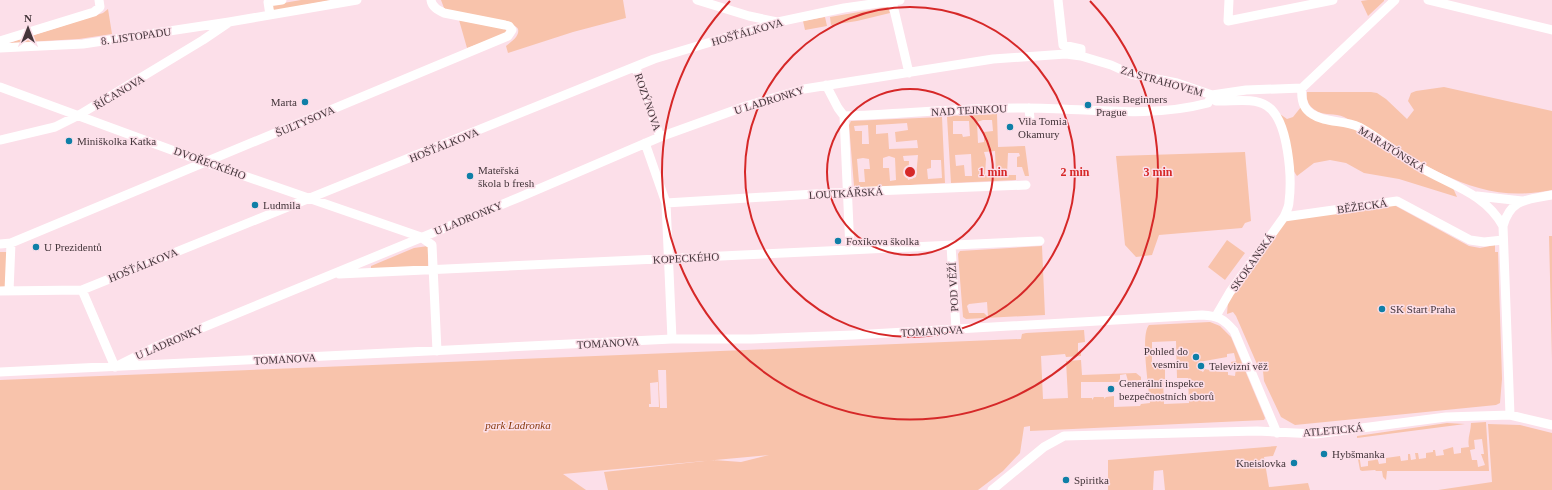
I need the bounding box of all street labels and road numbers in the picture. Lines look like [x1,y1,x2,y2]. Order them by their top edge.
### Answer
street label: HOŠŤÁLKOVA [710,16,784,48]
street label: 8. LISTOPADU [100,25,172,47]
street label: ZA STRAHOVEM [1119,63,1205,99]
street label: ŘÍČANOVA [92,72,146,112]
street label: ROZÝNOVA [633,72,664,133]
street label: U LADRONKY [733,84,805,116]
street label: NAD TEJNKOU [931,102,1007,118]
street label: ŠULTYSOVA [274,103,336,139]
street label: MARATÓNSKÁ [1356,124,1428,174]
street label: HOŠŤÁLKOVA [408,126,480,164]
street label: DVOŘECKÉHO [172,144,248,182]
street label: LOUTKÁŘSKÁ [808,185,884,201]
street label: BĚŽECKÁ [1336,197,1388,215]
street label: U LADRONKY [432,199,504,237]
street label: SKOKANSKÁ [1228,231,1276,293]
street label: HOŠŤÁLKOVA [107,246,179,284]
street label: KOPECKÉHO [652,250,720,266]
street label: POD VĚŽÍ [946,262,960,312]
street label: U LADRONKY [133,322,205,362]
street label: TOMANOVA [900,323,964,339]
street label: TOMANOVA [576,335,640,351]
street label: TOMANOVA [253,351,317,367]
street label: ATLETICKÁ [1302,421,1364,439]

